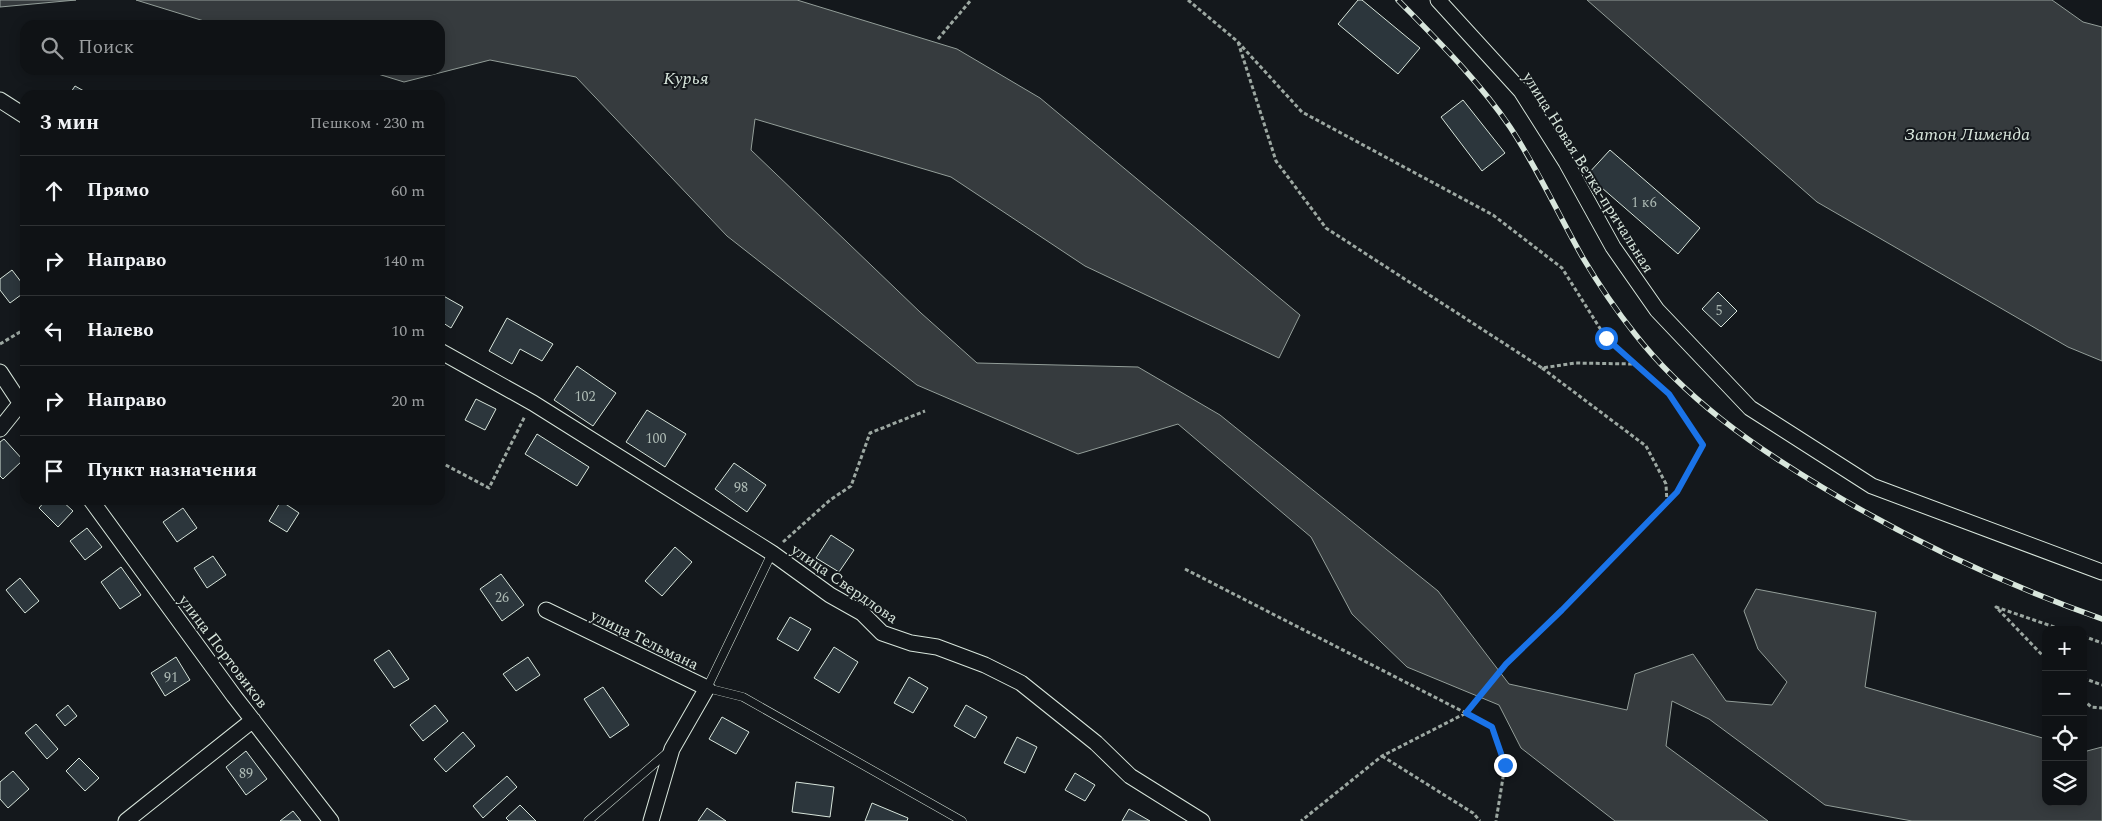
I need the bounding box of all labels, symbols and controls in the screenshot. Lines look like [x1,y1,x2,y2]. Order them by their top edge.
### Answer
search box [20,20,445,75]
text: Поиск [78,33,134,62]
icon: search [38,34,66,62]
water label: Курья [663,65,709,92]
street label: улица Новая Ветка-причальная [1516,66,1660,278]
text: 3 мин [40,107,99,139]
text: Пешком · 230 m [310,111,425,135]
water label: Затон Лименда [1904,121,2030,148]
text: Прямо [87,176,149,205]
icon: ahead [40,177,68,205]
text: 60 m [391,179,425,203]
house number: 1 к6 [1631,192,1657,213]
text: Направо [87,246,166,275]
icon: right [40,247,68,275]
text: 140 m [383,249,425,273]
house number: 5 [1716,300,1723,321]
text: Налево [87,316,154,345]
icon: left [40,317,68,345]
text: 10 m [391,319,425,343]
route start [1595,327,1618,350]
text: Направо [87,386,166,415]
house number: 102 [575,386,596,407]
icon: right [40,387,68,415]
text: 20 m [391,389,425,413]
house number: 100 [646,428,667,449]
text: Пункт назначения [87,456,257,485]
icon: arrive [40,457,68,485]
house number: 98 [734,477,748,498]
street label: улица Свердлова [785,537,903,630]
house number: 26 [495,587,509,608]
street label: улица Портовиков [172,589,274,713]
street label: улица Тельмана [586,603,703,677]
map controls [2042,626,2087,806]
button: + [2042,626,2087,671]
house number: 91 [164,667,178,688]
button: − [2042,671,2087,716]
button: locate [2042,716,2087,761]
route end [1494,754,1517,777]
button: layers [2042,761,2087,806]
house number: 89 [239,763,253,784]

